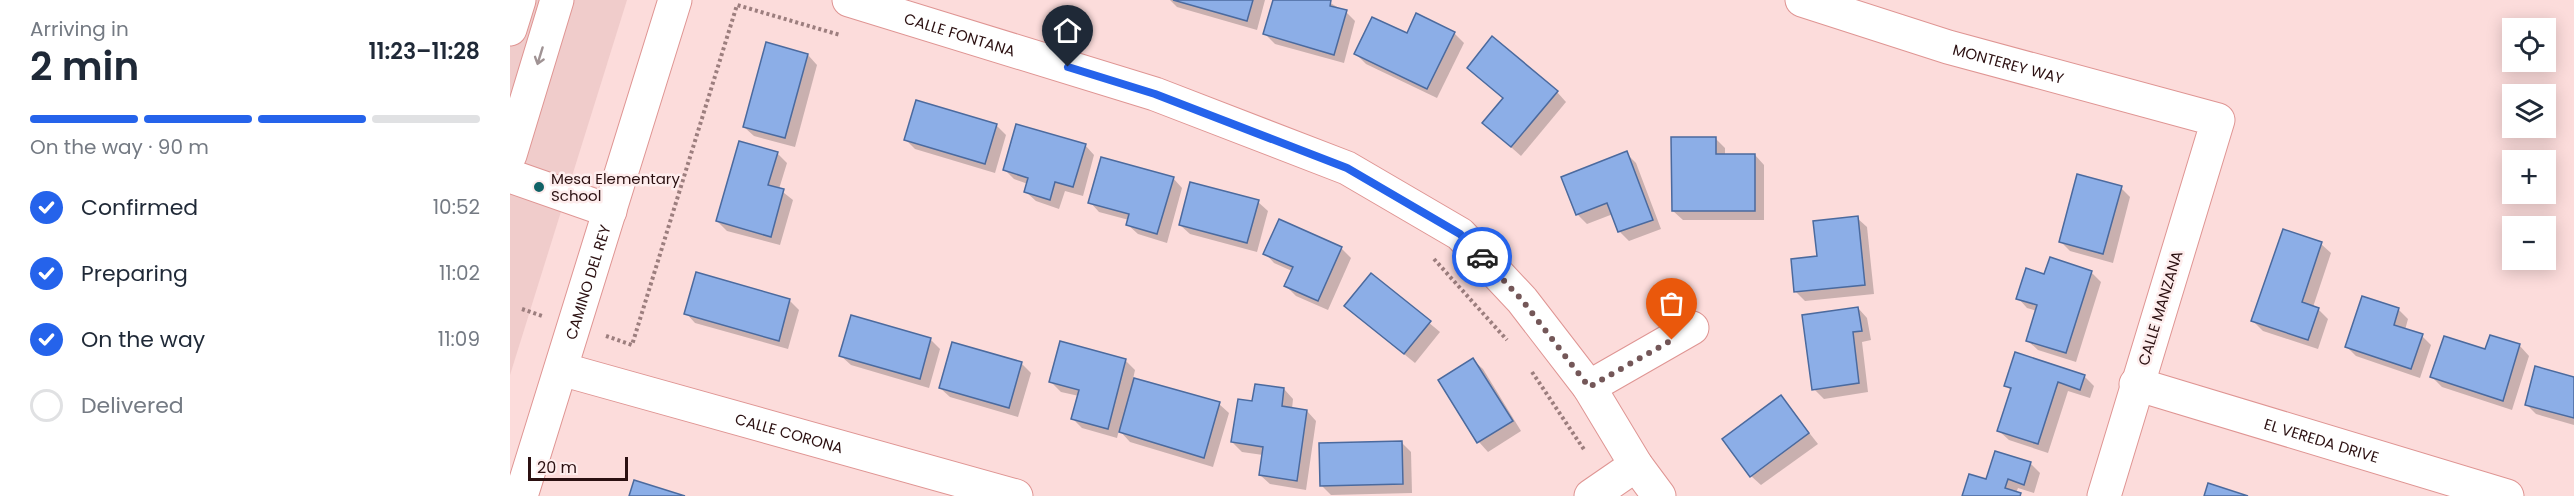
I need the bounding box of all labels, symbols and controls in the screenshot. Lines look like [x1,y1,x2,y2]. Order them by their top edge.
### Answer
pin [1042,5,1093,67]
street label: CALLE FONTANA [902,7,1018,61]
icon: home [1051,14,1084,47]
text: Arriving in [30,15,129,43]
map controls [2502,18,2556,270]
button: locate [2502,18,2556,72]
text: 11:23–11:28 [369,36,480,67]
street label: MONTEREY WAY [1951,38,2067,88]
text: 2 min [30,39,139,94]
one-way arrow [534,46,545,65]
button: layers [2502,84,2556,138]
text: On the way · 90 m [30,133,209,161]
button: + [2502,150,2556,204]
place label: Mesa Elementary School [551,168,680,206]
marker: Mesa Elementary School [532,180,546,194]
icon: check [30,191,63,224]
text: Confirmed [81,192,198,223]
text: 10:52 [433,193,480,221]
button: − [2502,216,2556,270]
street label: CAMINO DEL REY [560,222,615,342]
courier [1452,227,1512,287]
icon: car [1466,241,1499,274]
street label: CALLE MANZANA [2133,248,2187,368]
icon: check [30,257,63,290]
text: Preparing [81,258,188,289]
text: 11:02 [439,259,480,287]
pin [1646,278,1697,340]
icon: bag [1655,287,1688,320]
icon: check [30,323,63,356]
text: On the way [81,324,205,355]
text: 11:09 [438,325,480,353]
text: Delivered [81,390,184,421]
street label: CALLE CORONA [733,408,846,458]
street label: EL VEREDA DRIVE [2262,413,2382,467]
scale bar [528,454,628,482]
text: 20 m [537,456,577,479]

